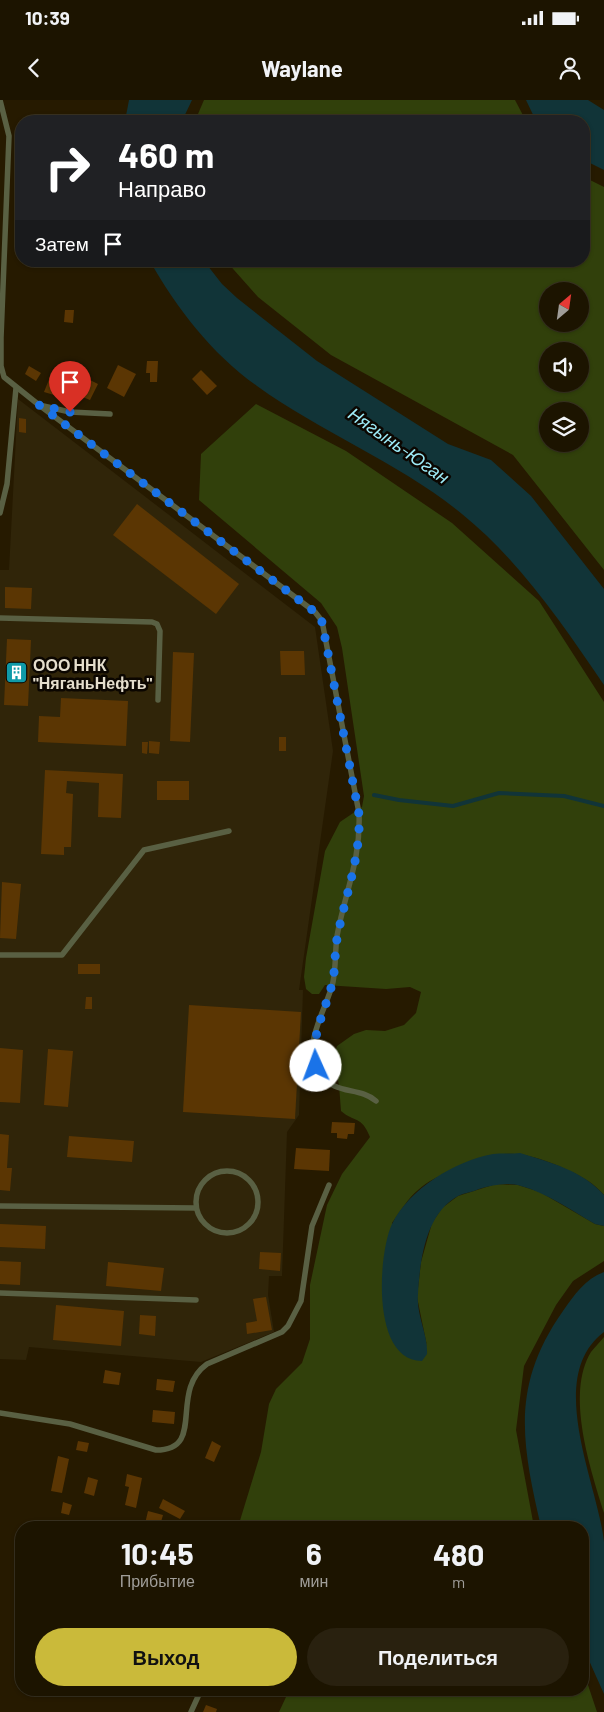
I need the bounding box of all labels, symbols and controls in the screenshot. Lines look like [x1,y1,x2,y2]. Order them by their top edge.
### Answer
text: 10:39 [25,6,70,29]
icon: back [20,54,48,82]
icon: person [556,54,584,82]
text: Waylane [261,55,343,81]
text: 460 m [118,133,214,175]
icon: right [35,135,100,200]
text: Направо [118,175,206,201]
icon: arrive [99,230,127,258]
text: Затем [35,232,89,255]
north arrow [539,282,589,332]
map controls [539,282,589,452]
button: sound [539,342,589,392]
pin [49,361,91,412]
icon: arrive [56,368,84,396]
water label: Нягынь-Юган [344,402,454,488]
button: layers [539,402,589,452]
place label: ООО ННК "НяганьНефть" [33,655,153,692]
building icon: ООО ННК "НяганьНефть" [5,661,29,685]
position arrow [289,1039,341,1091]
text: 10:45 [121,1535,194,1571]
text: 6 [306,1535,322,1571]
text: 480 [433,1536,484,1572]
text: Прибытие [120,1571,195,1590]
text: мин [299,1571,328,1590]
text: m [452,1572,465,1591]
button: Выход [35,1628,297,1686]
button: Поделиться [307,1628,569,1686]

